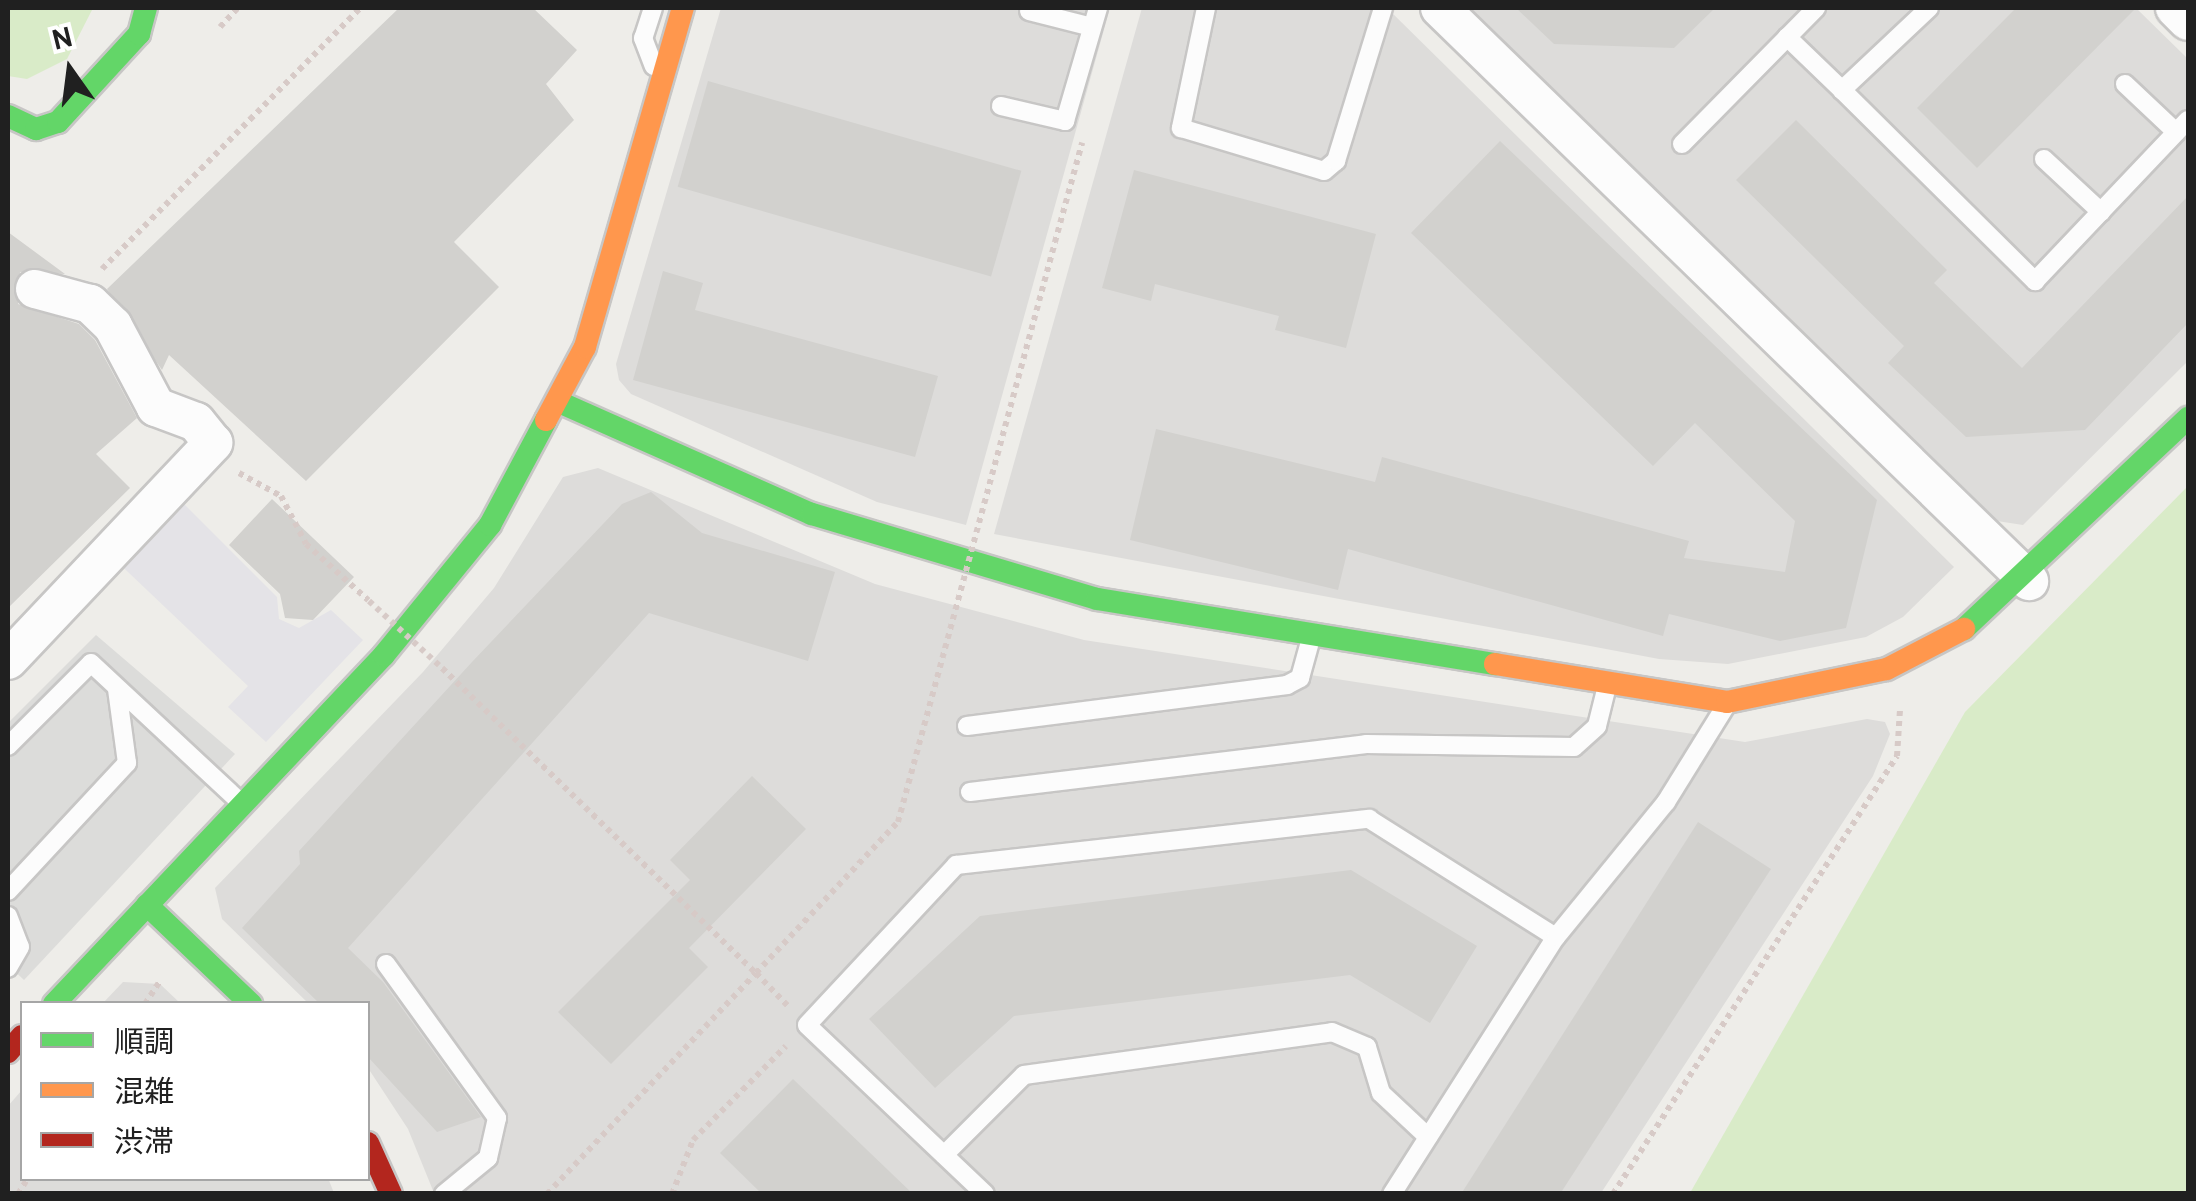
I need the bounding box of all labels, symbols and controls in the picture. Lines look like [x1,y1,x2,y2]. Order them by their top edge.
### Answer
north arrow [20,20,120,120]
text: N [49,21,77,61]
legend [20,1001,370,1181]
text: 順調 [114,1026,174,1063]
text: 混雑 [114,1076,174,1113]
text: 渋滞 [114,1126,174,1163]

